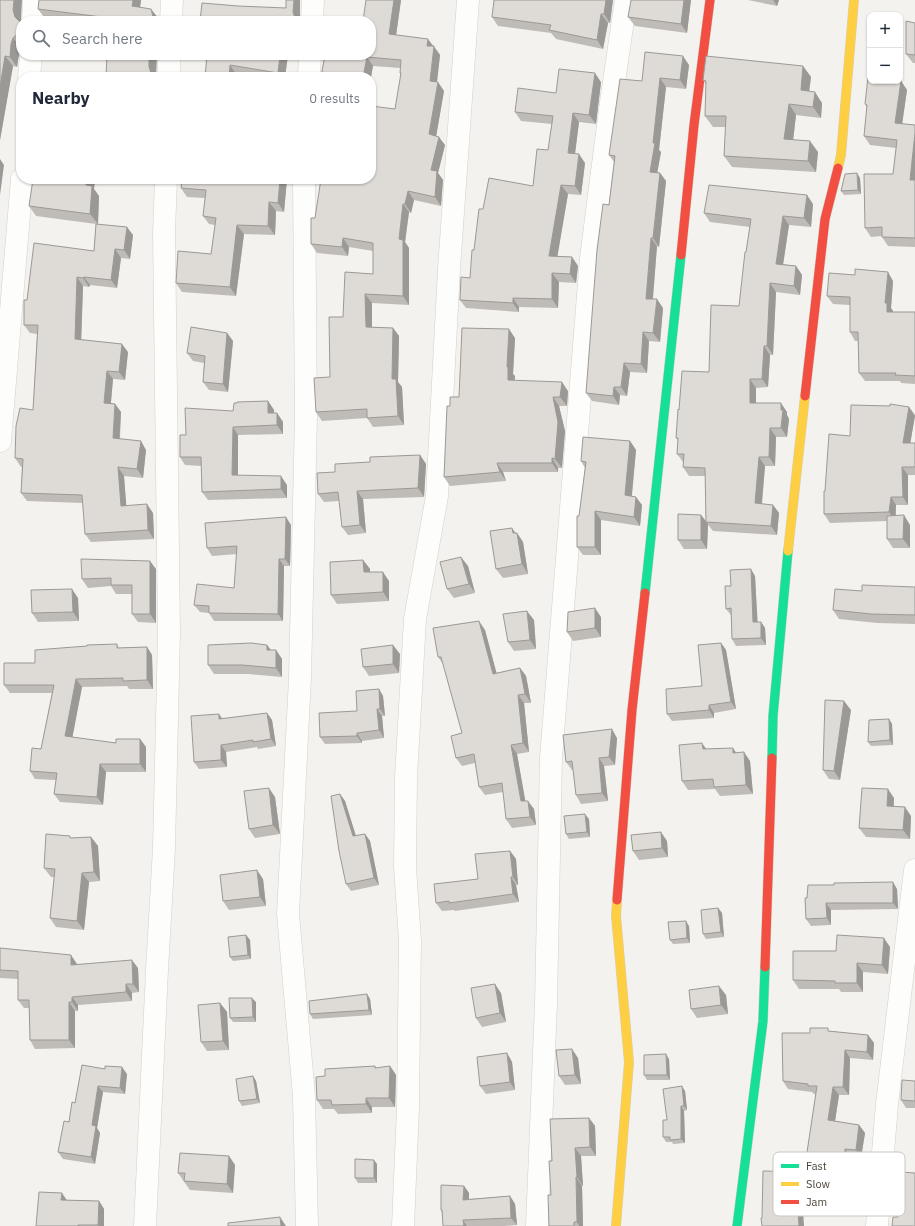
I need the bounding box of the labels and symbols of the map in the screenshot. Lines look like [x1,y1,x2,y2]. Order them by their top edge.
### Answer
legend [773,1152,905,1216]
text: Fast [806,1159,827,1173]
text: Slow [806,1177,830,1191]
text: Jam [806,1195,827,1209]

